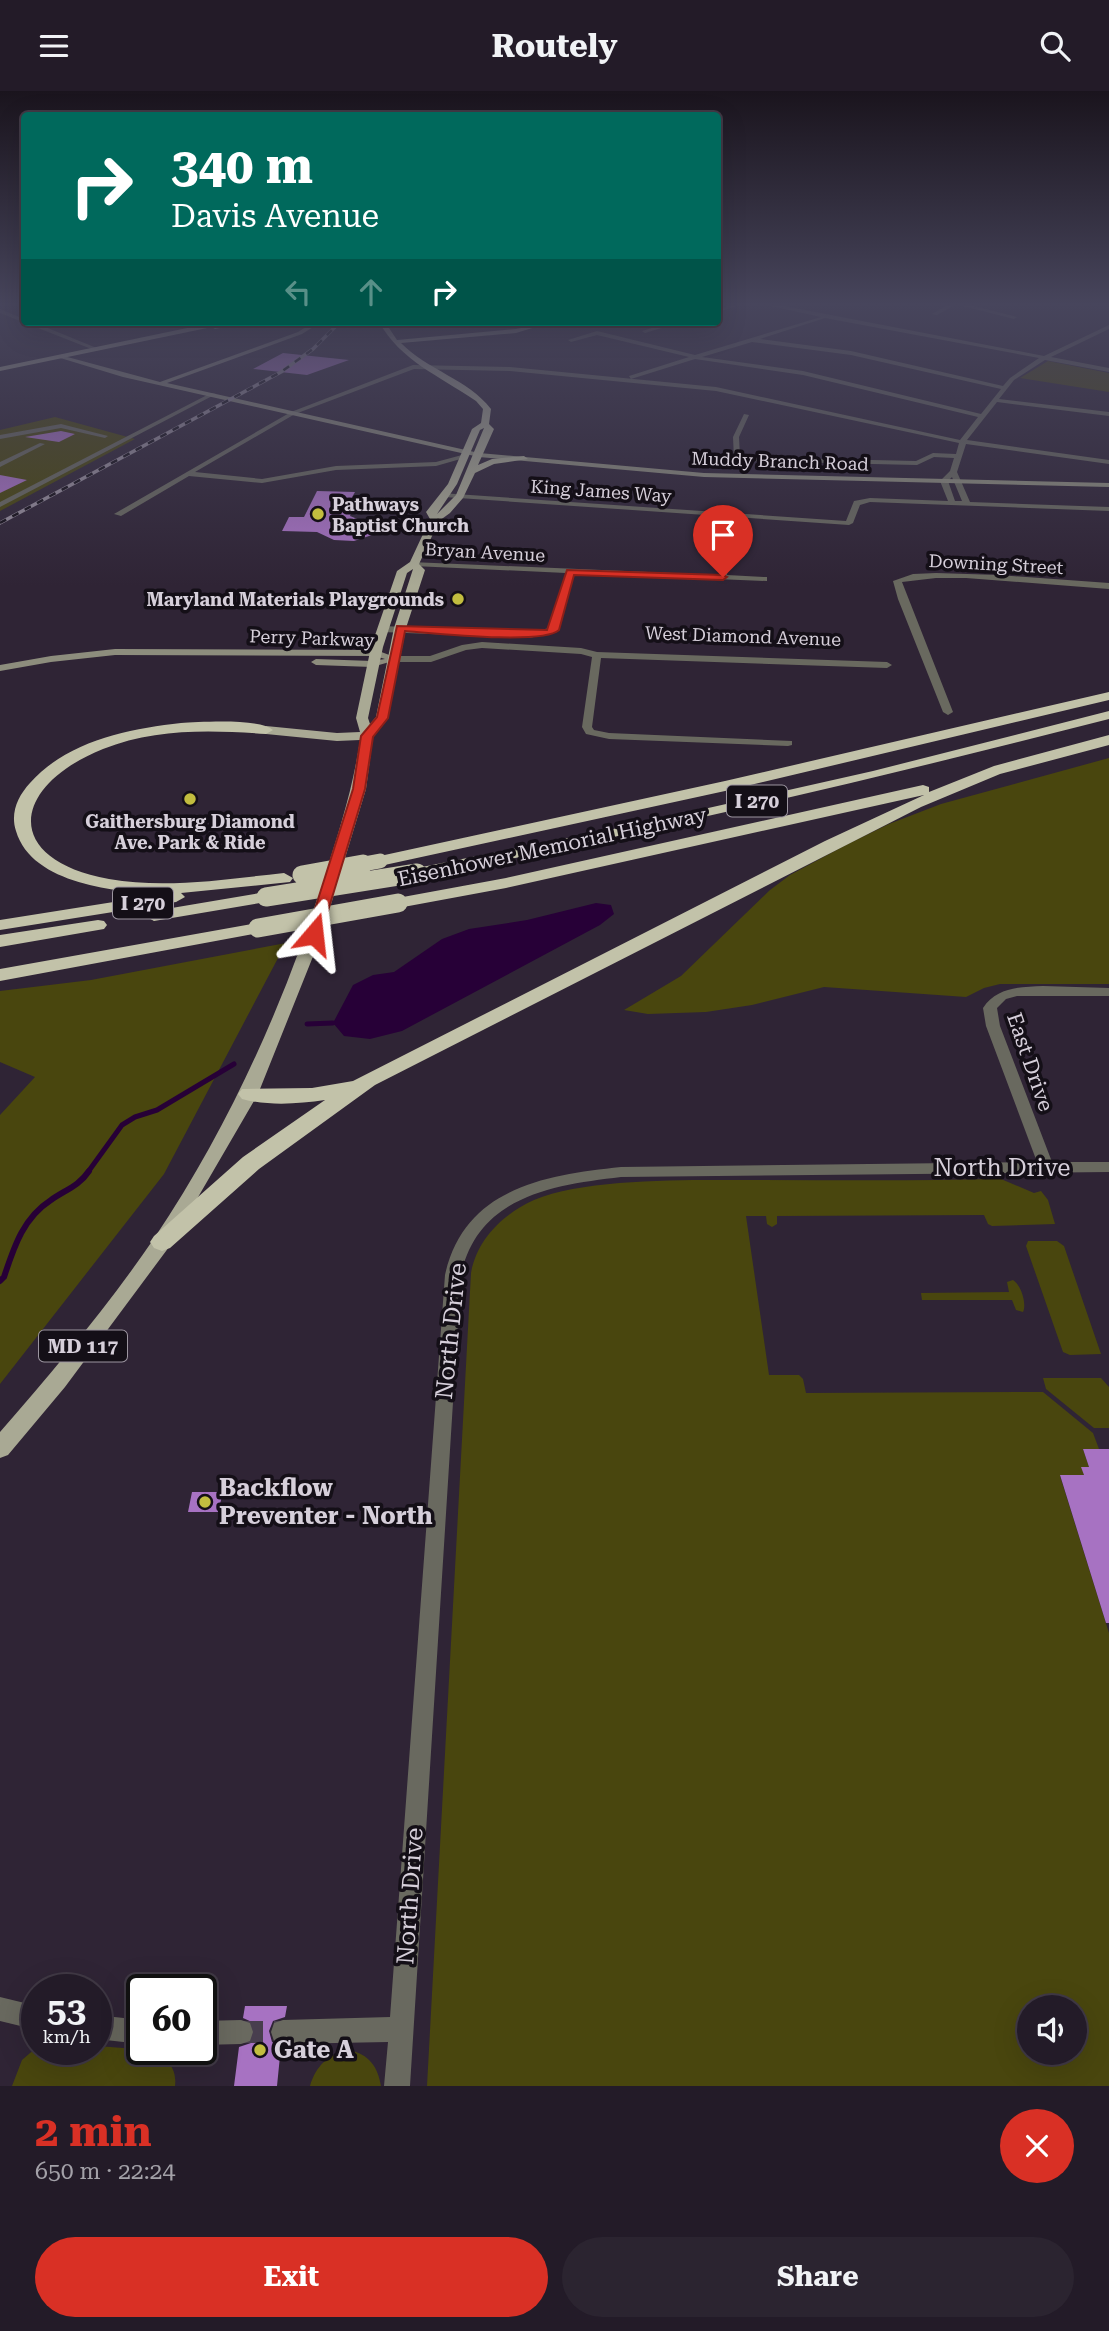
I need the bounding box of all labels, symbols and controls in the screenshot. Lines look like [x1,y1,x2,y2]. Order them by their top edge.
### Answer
icon: menu [35,27,73,65]
text: Routely [492,27,617,65]
icon: search [1036,27,1074,65]
text: 340 m [171,138,313,195]
icon: right [56,140,147,231]
text: Davis Avenue [171,197,379,235]
icon: left [279,273,317,311]
icon: ahead [352,273,390,311]
icon: right [425,273,463,311]
street label: Muddy Branch Road [691,447,870,475]
street label: King James Way [530,476,673,506]
place label: Pathways Baptist Church [332,494,469,536]
pin [693,505,753,577]
marker: Pathways Baptist Church [310,506,326,522]
icon: arrive [704,516,742,554]
street label: Bryan Avenue [424,538,546,566]
street label: Downing Street [928,550,1064,578]
place label: Maryland Materials Playgrounds [146,589,444,610]
marker: Maryland Materials Playgrounds [450,591,466,607]
street label: West Diamond Avenue [645,622,842,650]
street label: Perry Parkway [249,625,375,651]
road number: I 270 [727,785,787,817]
marker: Gaithersburg Diamond Ave. Park & Ride [182,791,198,807]
street label: Eisenhower Memorial Highway [395,802,709,891]
place label: Gaithersburg Diamond Ave. Park & Ride [85,811,295,853]
road number: I 270 [113,887,173,919]
position arrow [277,897,351,971]
street label: East Drive [1002,1009,1058,1115]
street label: North Drive [933,1154,1071,1182]
street label: North Drive [430,1261,472,1401]
road number: MD 117 [39,1331,127,1361]
place label: Backflow Preventer - North [219,1474,433,1530]
marker: Backflow Preventer - North [197,1494,213,1510]
street label: North Drive [391,1827,429,1965]
speed limit sign: 60 [126,1974,217,2065]
text: 53 [47,1990,86,2031]
map controls [1017,1995,1087,2065]
button: sound [1017,1995,1087,2065]
text: km/h [42,2026,91,2047]
place label: Gate A [274,2036,354,2064]
marker: Gate A [252,2042,268,2058]
text: 2 min [35,2107,152,2156]
button: close [1000,2109,1074,2183]
text: 650 m · 22:24 [35,2158,175,2185]
button: Exit [35,2237,548,2317]
button: Share [562,2237,1074,2317]

